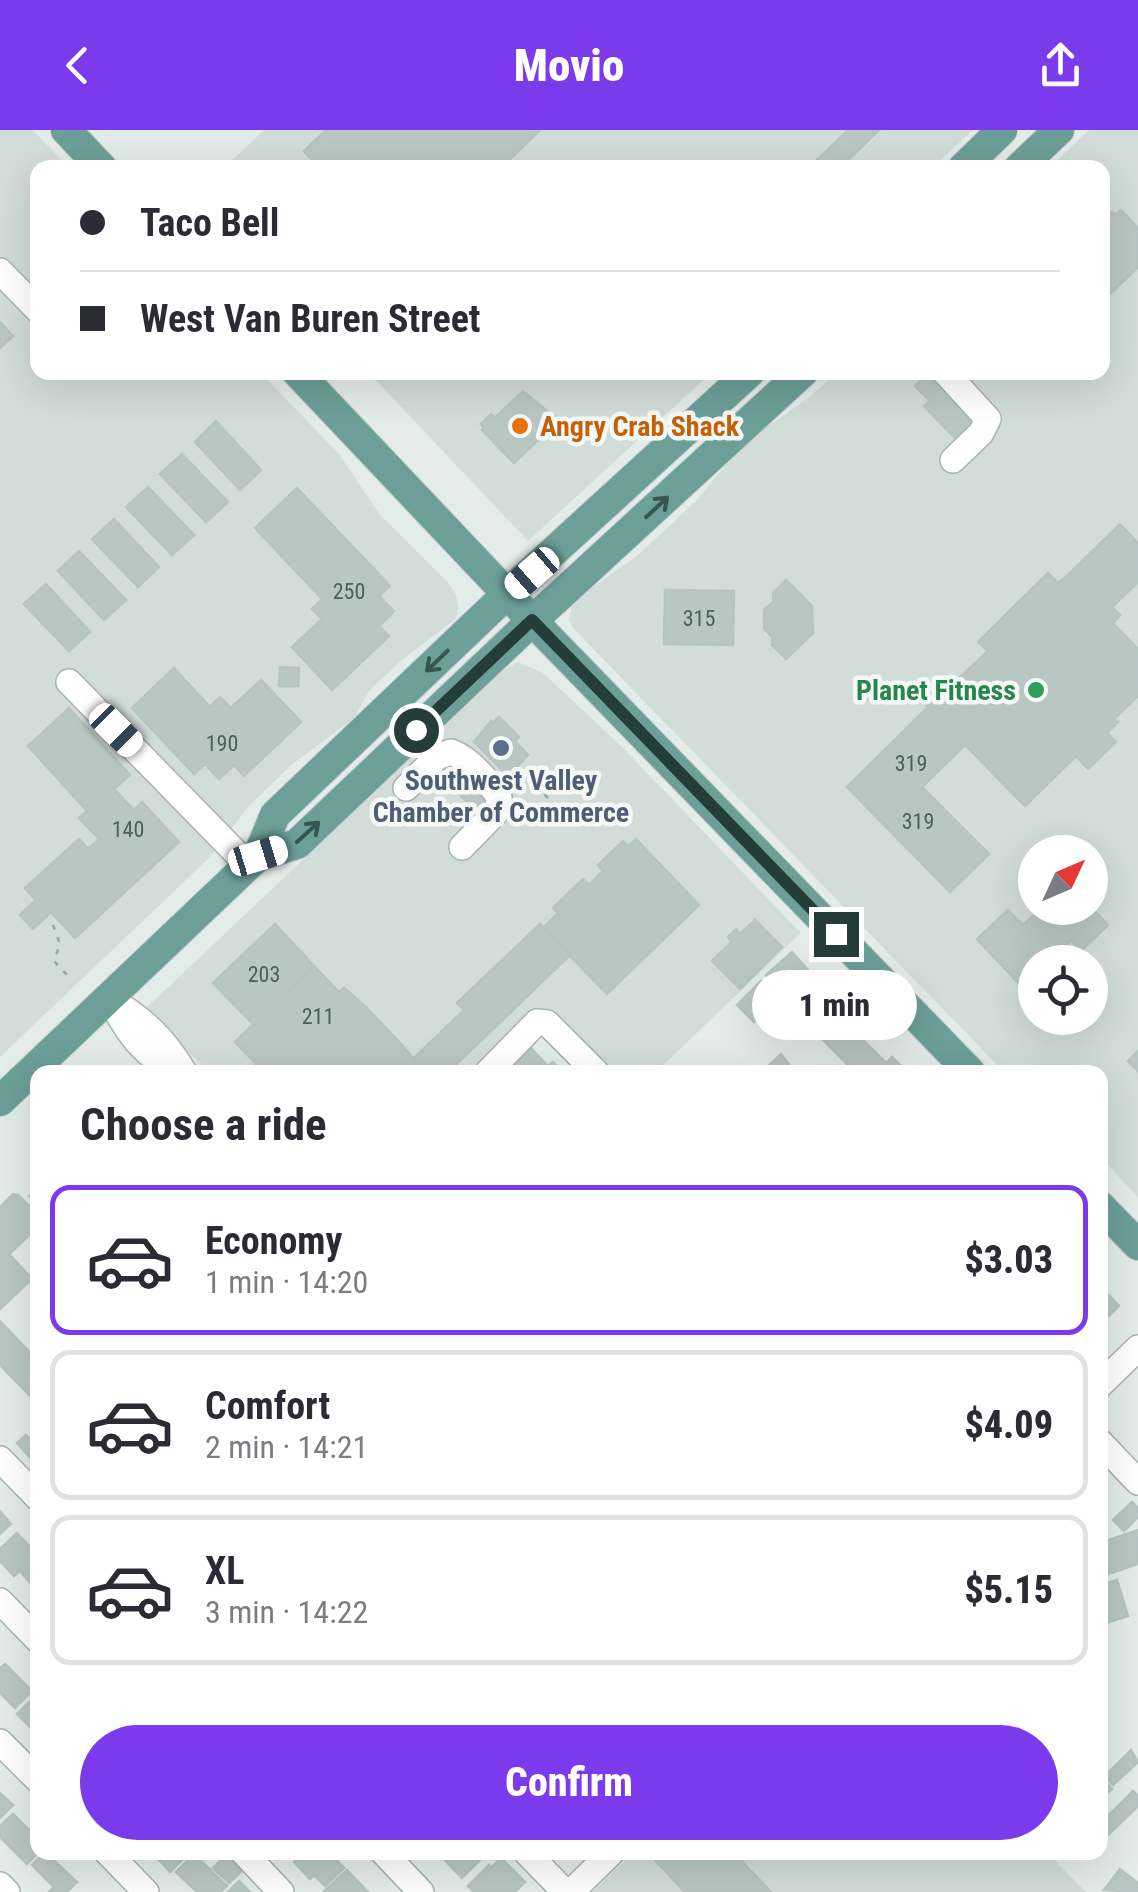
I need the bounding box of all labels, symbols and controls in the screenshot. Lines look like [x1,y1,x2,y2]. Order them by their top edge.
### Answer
icon: back [50,38,105,93]
icon: share [1033,38,1088,93]
text: Movio [514,39,624,92]
text: Taco Bell [140,201,279,245]
text: West Van Buren Street [140,297,481,341]
place label: Angry Crab Shack [540,410,740,443]
marker: Angry Crab Shack [509,415,531,437]
one-way arrow [644,496,669,519]
car [500,542,564,604]
house number: 250 [333,579,365,604]
house number: 315 [683,606,715,631]
one-way arrow [425,649,450,672]
place label: Planet Fitness [856,674,1016,707]
marker: Planet Fitness [1025,679,1047,701]
car [84,698,148,762]
route start [394,708,439,753]
house number: 190 [206,731,238,756]
marker: Southwest Valley Chamber of Commerce [490,737,512,759]
house number: 319 [895,751,927,776]
place label: Southwest Valley Chamber of Commerce [373,764,629,829]
house number: 319 [902,809,934,834]
house number: 140 [112,817,144,842]
one-way arrow [295,821,321,845]
car [225,833,291,879]
north arrow [1018,835,1108,925]
map controls [1018,835,1108,1035]
route end [814,912,859,957]
button: locate [1018,945,1108,1035]
house number: 203 [248,962,280,987]
callout: 1 min [754,969,918,1039]
text: 1 min [799,986,870,1024]
house number: 211 [302,1004,334,1029]
text: Choose a ride [80,1098,327,1151]
icon: car [85,1215,175,1305]
text: Economy [205,1219,342,1263]
text: $3.03 [964,1238,1053,1282]
text: 1 min · 14:20 [205,1263,368,1301]
icon: car [85,1380,175,1470]
text: Comfort [205,1384,330,1428]
text: $4.09 [964,1403,1053,1447]
text: 2 min · 14:21 [205,1428,368,1466]
icon: car [85,1545,175,1635]
text: XL [205,1549,244,1593]
text: $5.15 [964,1568,1053,1612]
text: 3 min · 14:22 [205,1593,368,1631]
button: Confirm [80,1725,1058,1840]

